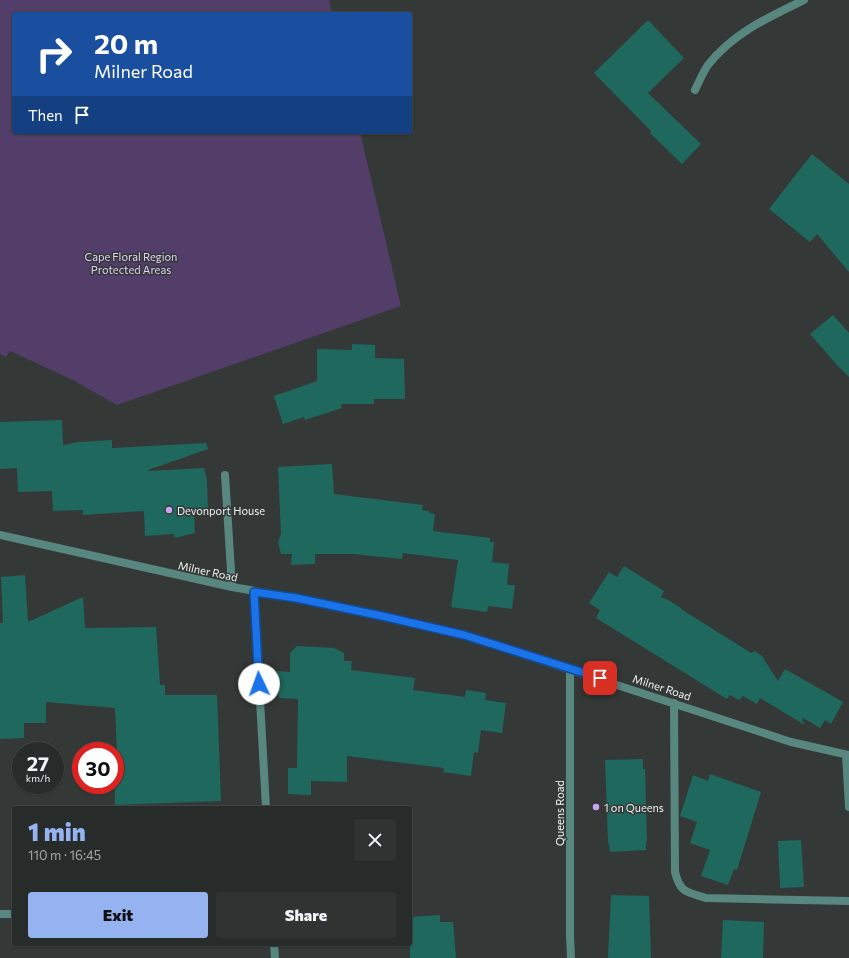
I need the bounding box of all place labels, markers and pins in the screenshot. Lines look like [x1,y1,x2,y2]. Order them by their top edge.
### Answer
place label: Devonport House [177,504,265,517]
marker: Devonport House [164,505,174,515]
pin [583,661,617,695]
place label: 1 on Queens [604,801,664,814]
marker: 1 on Queens [591,802,601,812]

